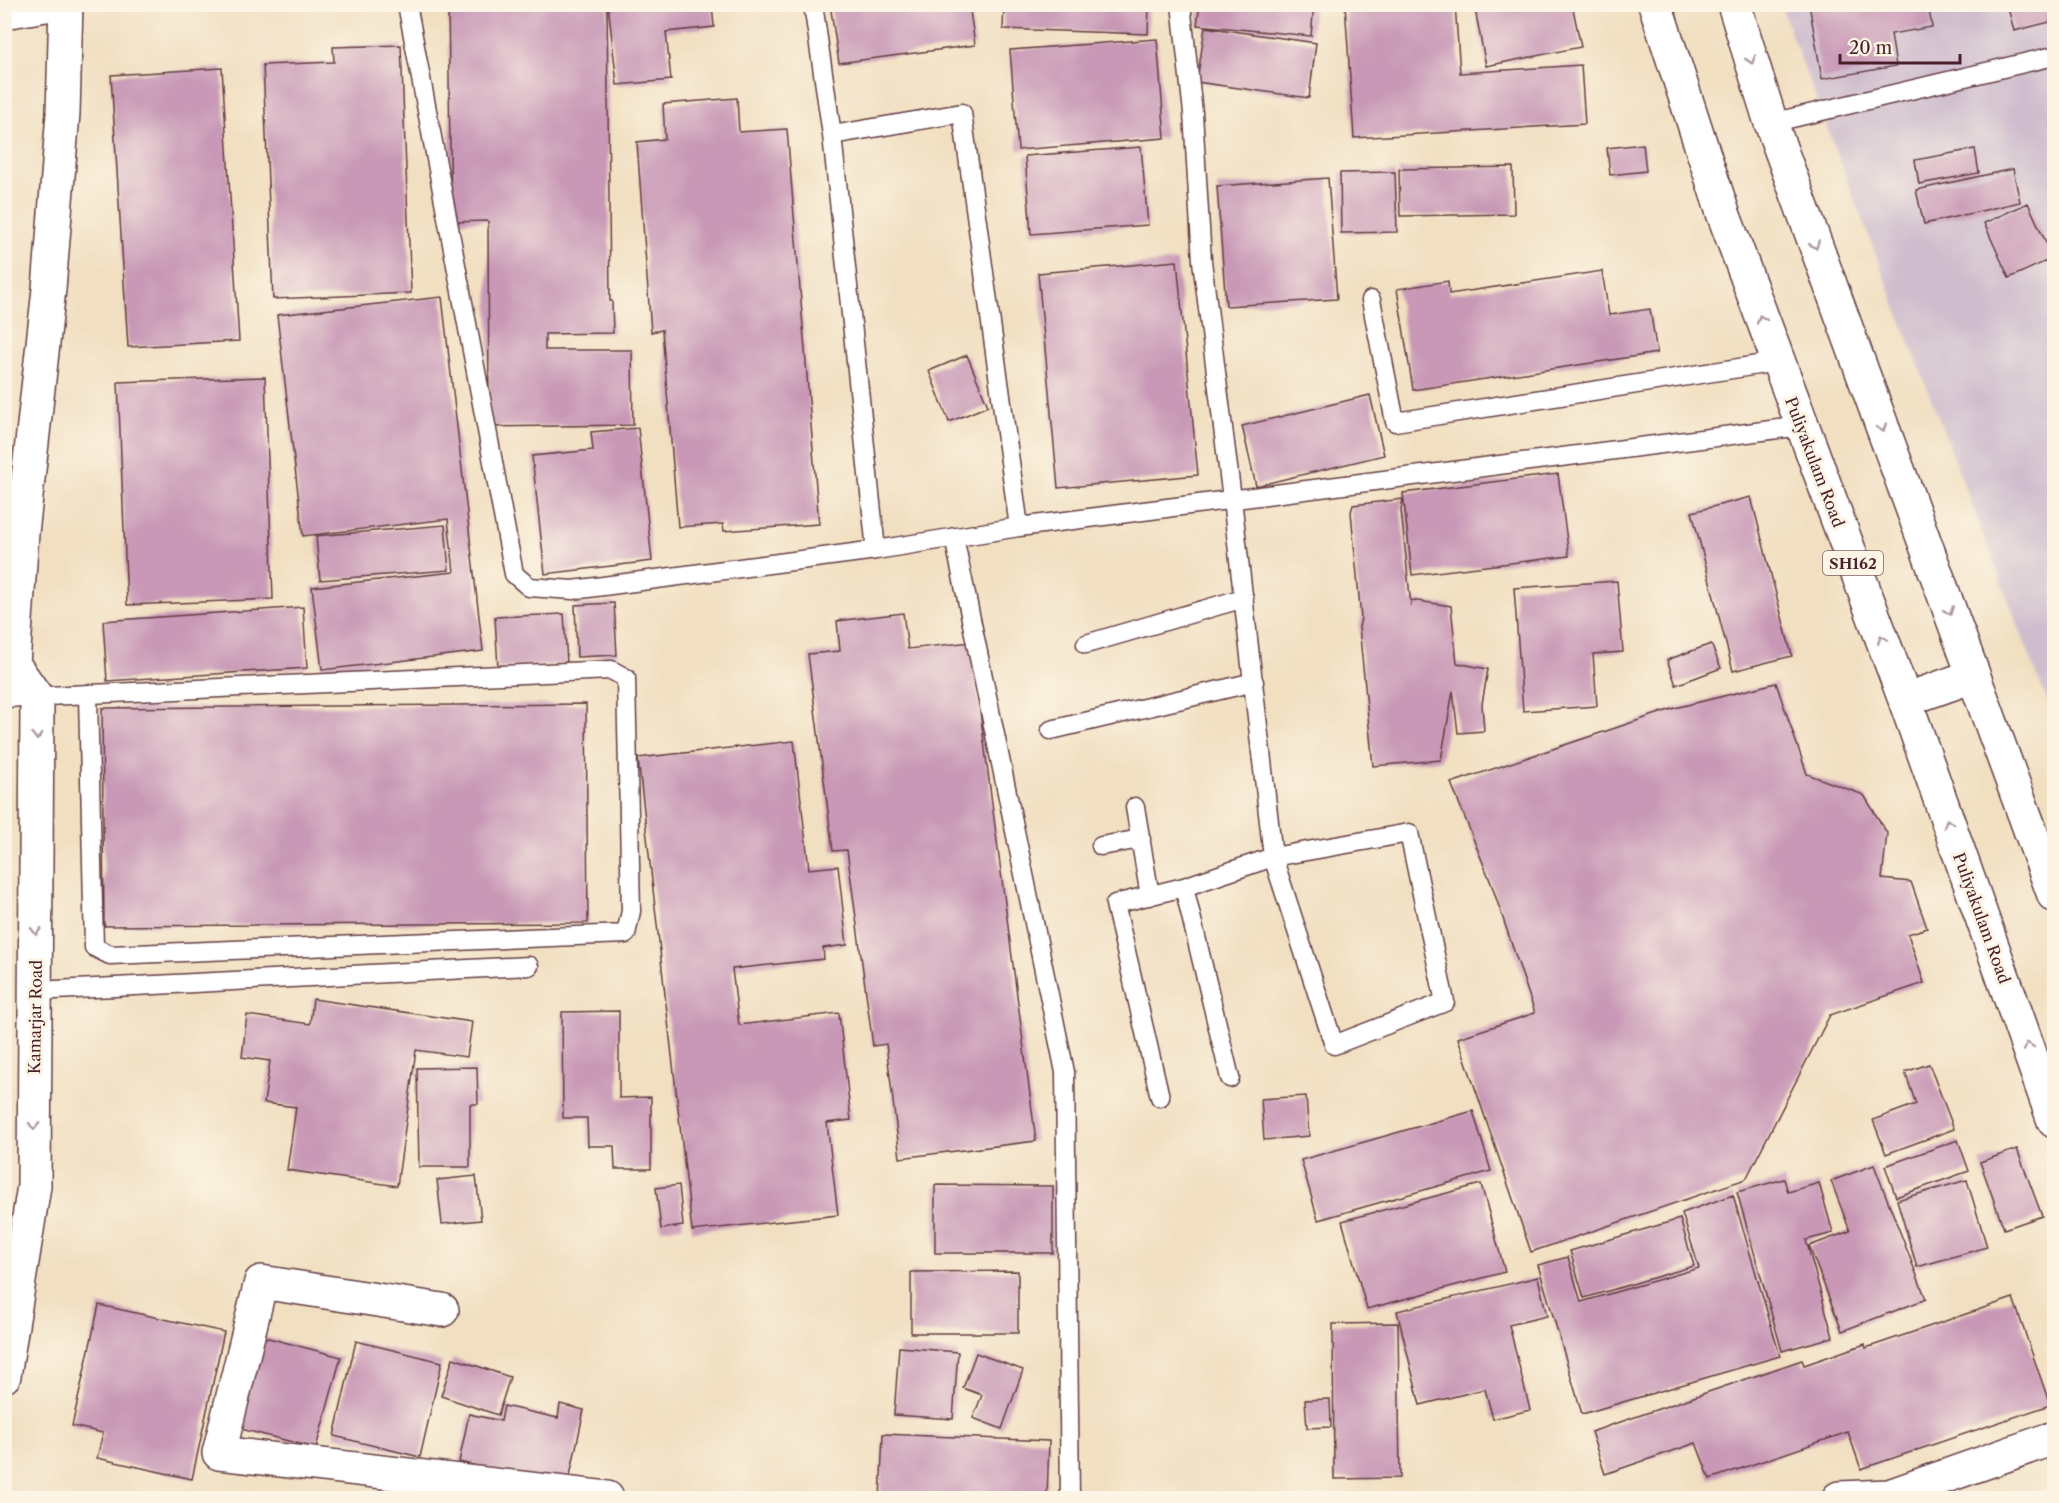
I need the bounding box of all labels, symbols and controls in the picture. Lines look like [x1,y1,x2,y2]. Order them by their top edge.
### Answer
scale bar [1840,27,1960,65]
text: 20 m [1849,37,1893,59]
one-way arrow [1744,54,1756,65]
one-way arrow [1808,238,1820,249]
one-way arrow [1756,314,1769,325]
street label: Puliyakulam Road [1781,394,1849,530]
one-way arrow [1875,422,1887,433]
road number: SH162 [1823,551,1883,575]
one-way arrow [1941,605,1954,616]
one-way arrow [1876,634,1889,645]
one-way arrow [31,731,43,740]
one-way arrow [1943,818,1956,828]
street label: Puliyakulam Road [1949,850,2015,986]
one-way arrow [30,926,43,935]
street label: Kamarjar Road [24,959,46,1074]
one-way arrow [2022,1041,2035,1052]
one-way arrow [28,1121,40,1130]

